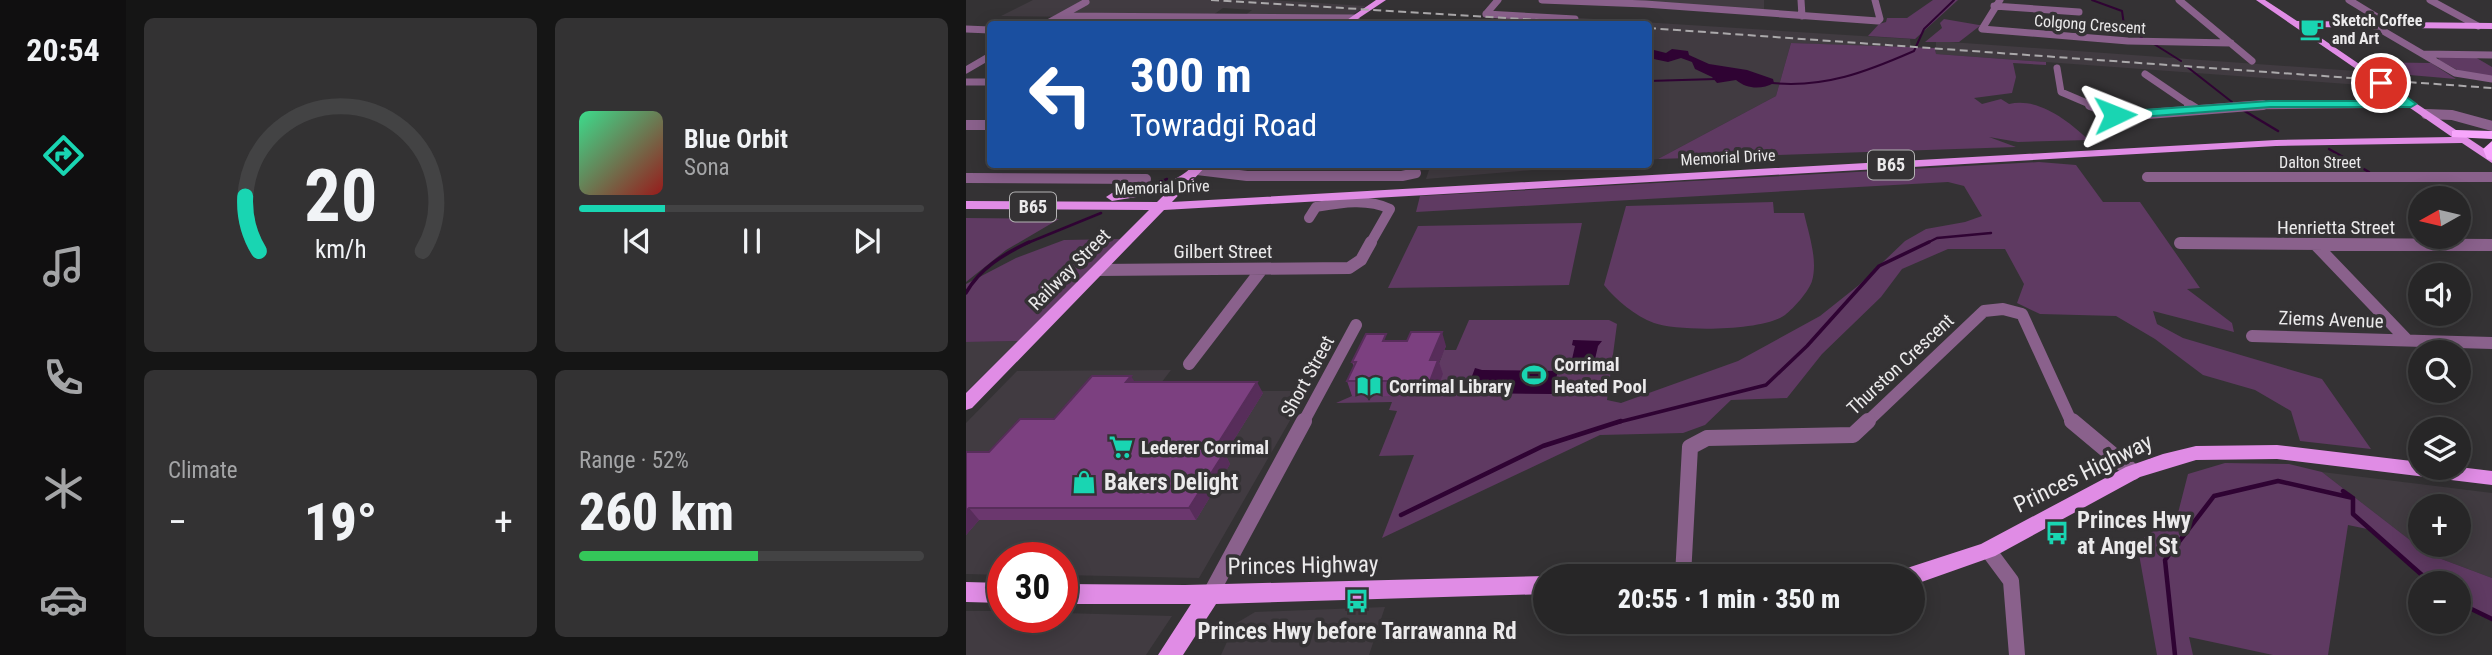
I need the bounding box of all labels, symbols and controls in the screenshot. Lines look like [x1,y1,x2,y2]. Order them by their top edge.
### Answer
street label: Colgong Crescent [2033,11,2147,38]
place label: Sketch Coffee and Art [2332,11,2423,48]
cafe icon: Sketch Coffee and Art [2298,15,2326,43]
text: 20:54 [26,31,100,69]
text: 300 m [1130,47,1252,104]
icon: left [1015,49,1106,140]
pin [2351,53,2411,113]
icon: arrive [2362,64,2400,102]
position arrow [2078,78,2152,152]
text: Towradgi Road [1130,106,1317,144]
text: Blue Orbit [684,124,788,154]
icon: directions [39,131,88,180]
street label: Memorial Drive [1680,146,1776,169]
road number: B65 [1868,150,1914,180]
street label: Dalton Street [2279,153,2361,172]
text: 20 [304,154,377,240]
text: Sona [684,154,730,181]
street label: Memorial Drive [1114,176,1210,199]
north arrow [2408,186,2471,248]
map controls [2408,186,2471,634]
road number: B65 [1010,192,1056,222]
street label: Henrietta Street [2277,216,2395,239]
icon: previous [618,222,656,260]
icon: pause [733,222,771,260]
icon: next [848,222,886,260]
street label: Railway Street [1024,224,1115,315]
text: km/h [315,235,366,264]
street label: Gilbert Street [1174,240,1272,263]
icon: music [39,242,88,291]
button: sound [2408,263,2471,326]
street label: Ziems Avenue [2278,306,2384,333]
street label: Thurston Crescent [1842,309,1959,420]
street label: Short Street [1276,332,1339,421]
button: search [2408,340,2471,403]
icon: phone [39,353,88,402]
place label: Corrimal Heated Pool [1554,353,1647,398]
sports icon: Corrimal Heated Pool [1520,361,1548,389]
library icon: Corrimal Library [1355,372,1383,400]
place label: Corrimal Library [1389,375,1513,398]
button: layers [2408,417,2471,480]
street label: Princes Highway [2010,428,2157,519]
supermarket icon: Lederer Corrimal [1107,433,1135,461]
place label: Lederer Corrimal [1141,436,1269,459]
text: Range · 52% [579,447,689,474]
text: Climate [168,457,238,484]
icon: climate [39,464,88,513]
shop icon: Bakers Delight [1070,468,1098,496]
place label: Bakers Delight [1104,469,1238,496]
text: 260 km [579,482,734,543]
text: 19° [304,492,377,553]
button: + [2408,494,2471,557]
text: − [168,500,187,544]
text: + [494,500,513,544]
place label: Princes Hwy at Angel St [2077,507,2192,560]
bus stop icon: Princes Hwy at Angel St [2043,519,2071,547]
speed limit sign: 30 [987,542,1078,633]
street label: Princes Highway [1227,551,1379,580]
button: − [2408,571,2471,634]
icon: car [39,575,88,624]
text: 20:55 · 1 min · 350 m [1618,584,1840,614]
bus stop icon: Princes Hwy before Tarrawanna Rd [1343,587,1371,615]
place label: Princes Hwy before Tarrawanna Rd [1197,618,1517,645]

